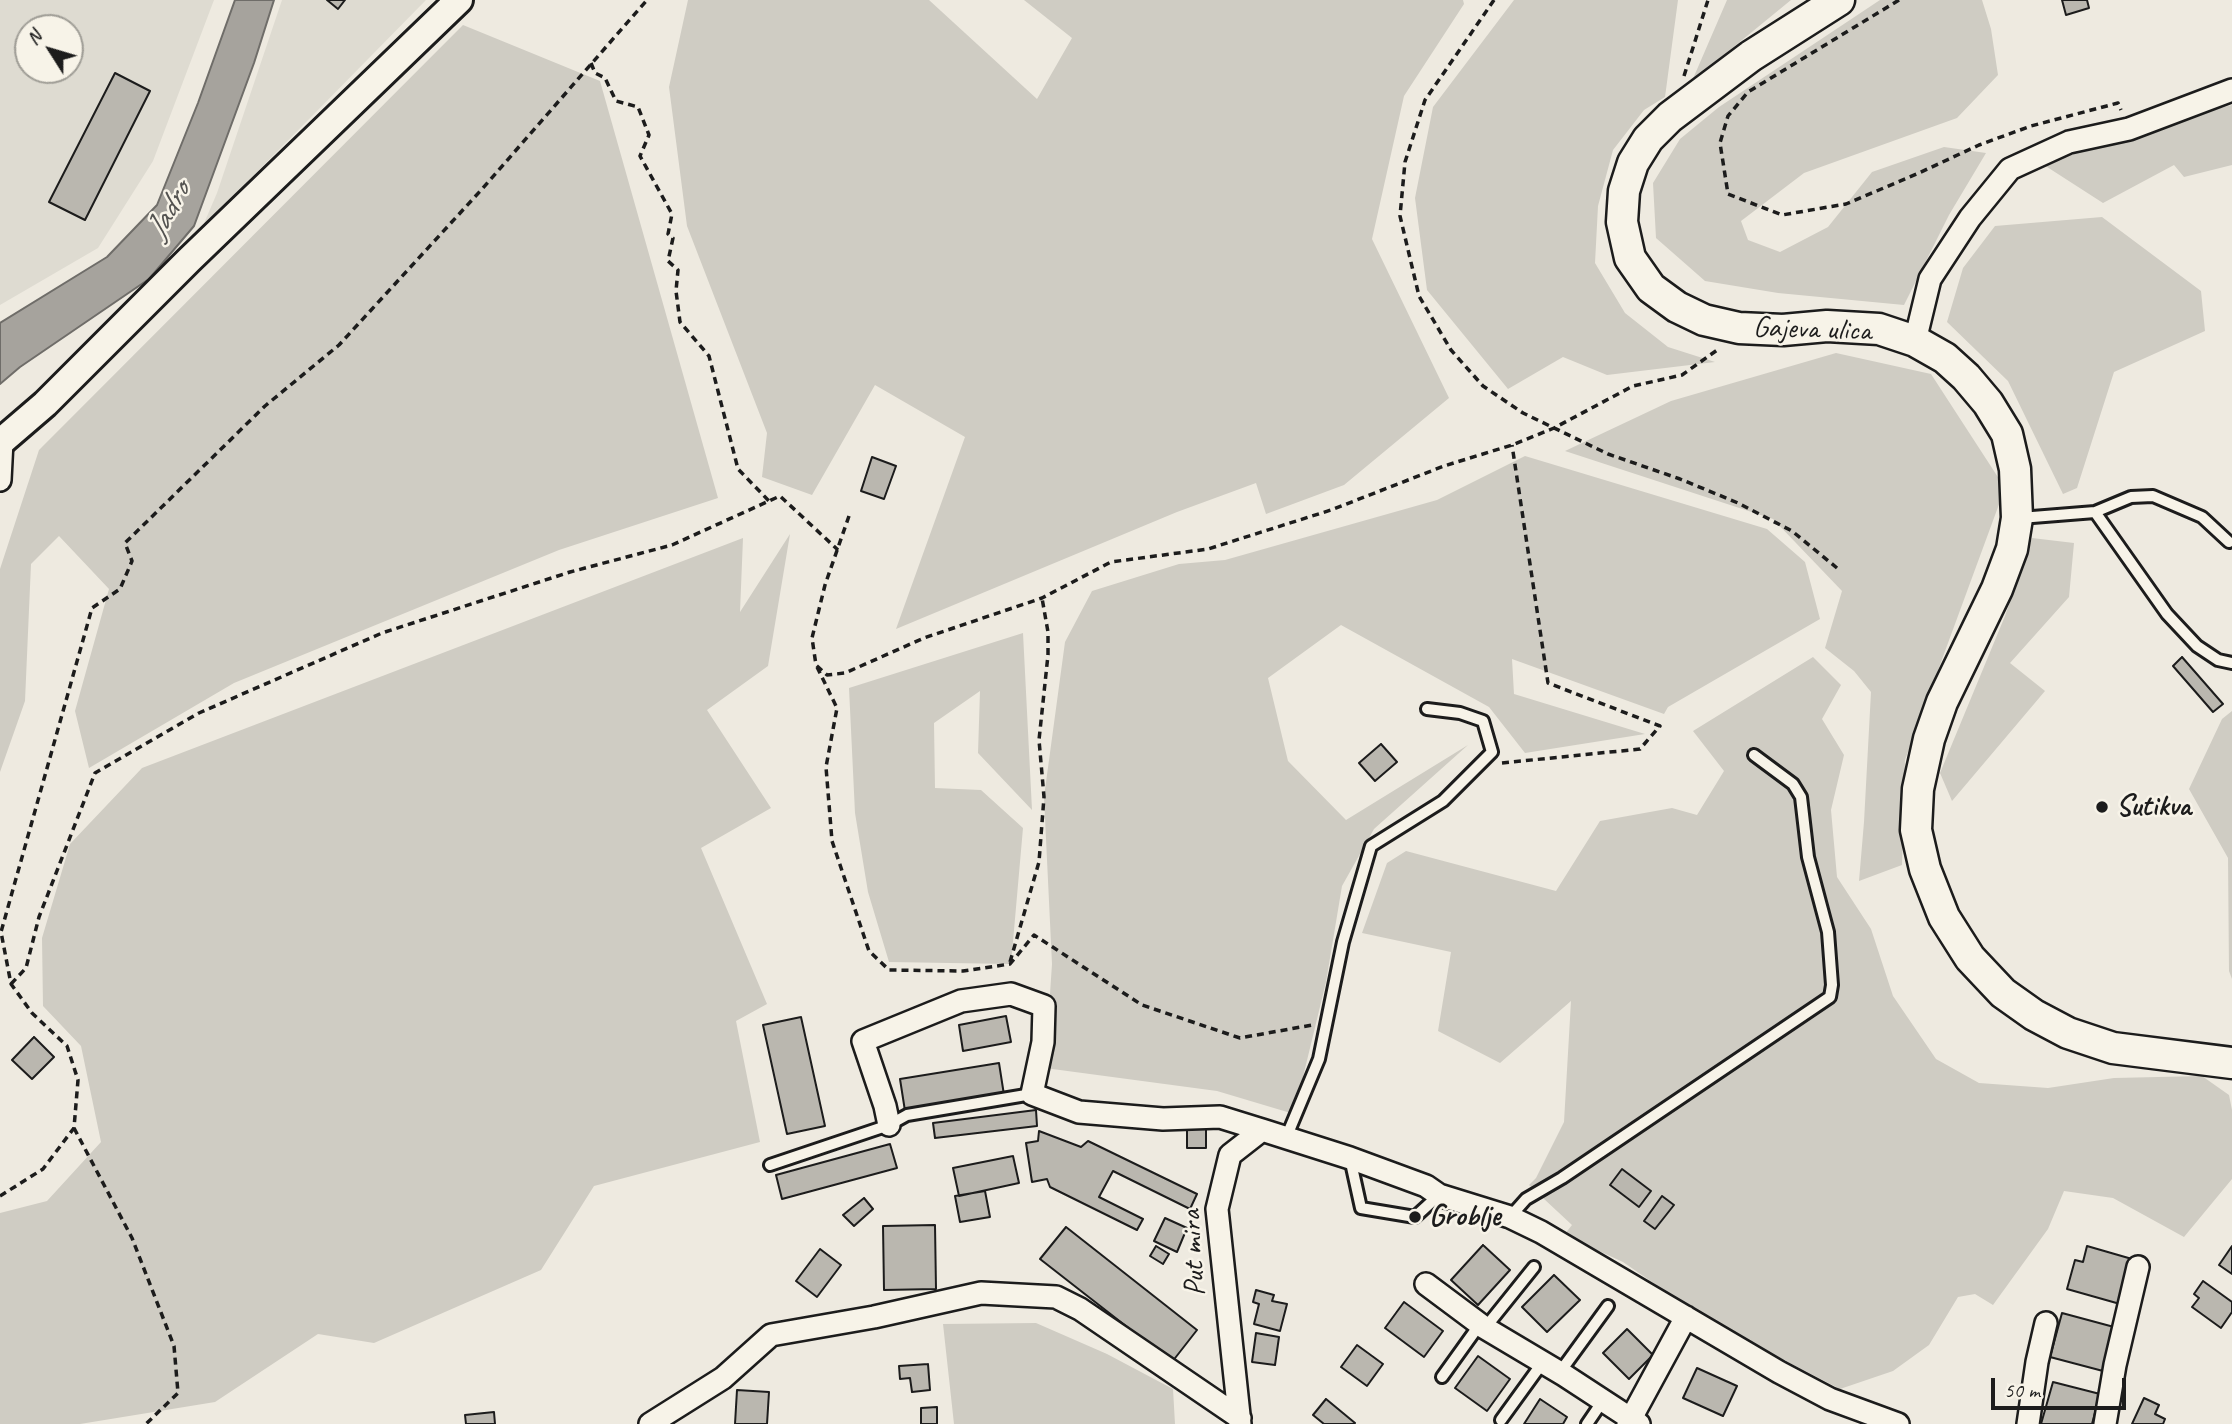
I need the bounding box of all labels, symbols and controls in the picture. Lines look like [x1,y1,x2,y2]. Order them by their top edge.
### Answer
north arrow [14,14,84,84]
text: N [21,26,47,49]
water label: Jadro [138,176,200,246]
street label: Gajeva ulica [1752,310,1872,350]
place label: Sutikva [2116,789,2191,825]
marker: Sutikva [2094,799,2110,815]
place label: Groblje [1429,1199,1501,1235]
street label: Put mira [1174,1209,1214,1297]
marker: Groblje [1407,1209,1423,1225]
scale bar [1994,1364,2129,1408]
text: 50 m [2004,1377,2040,1403]

